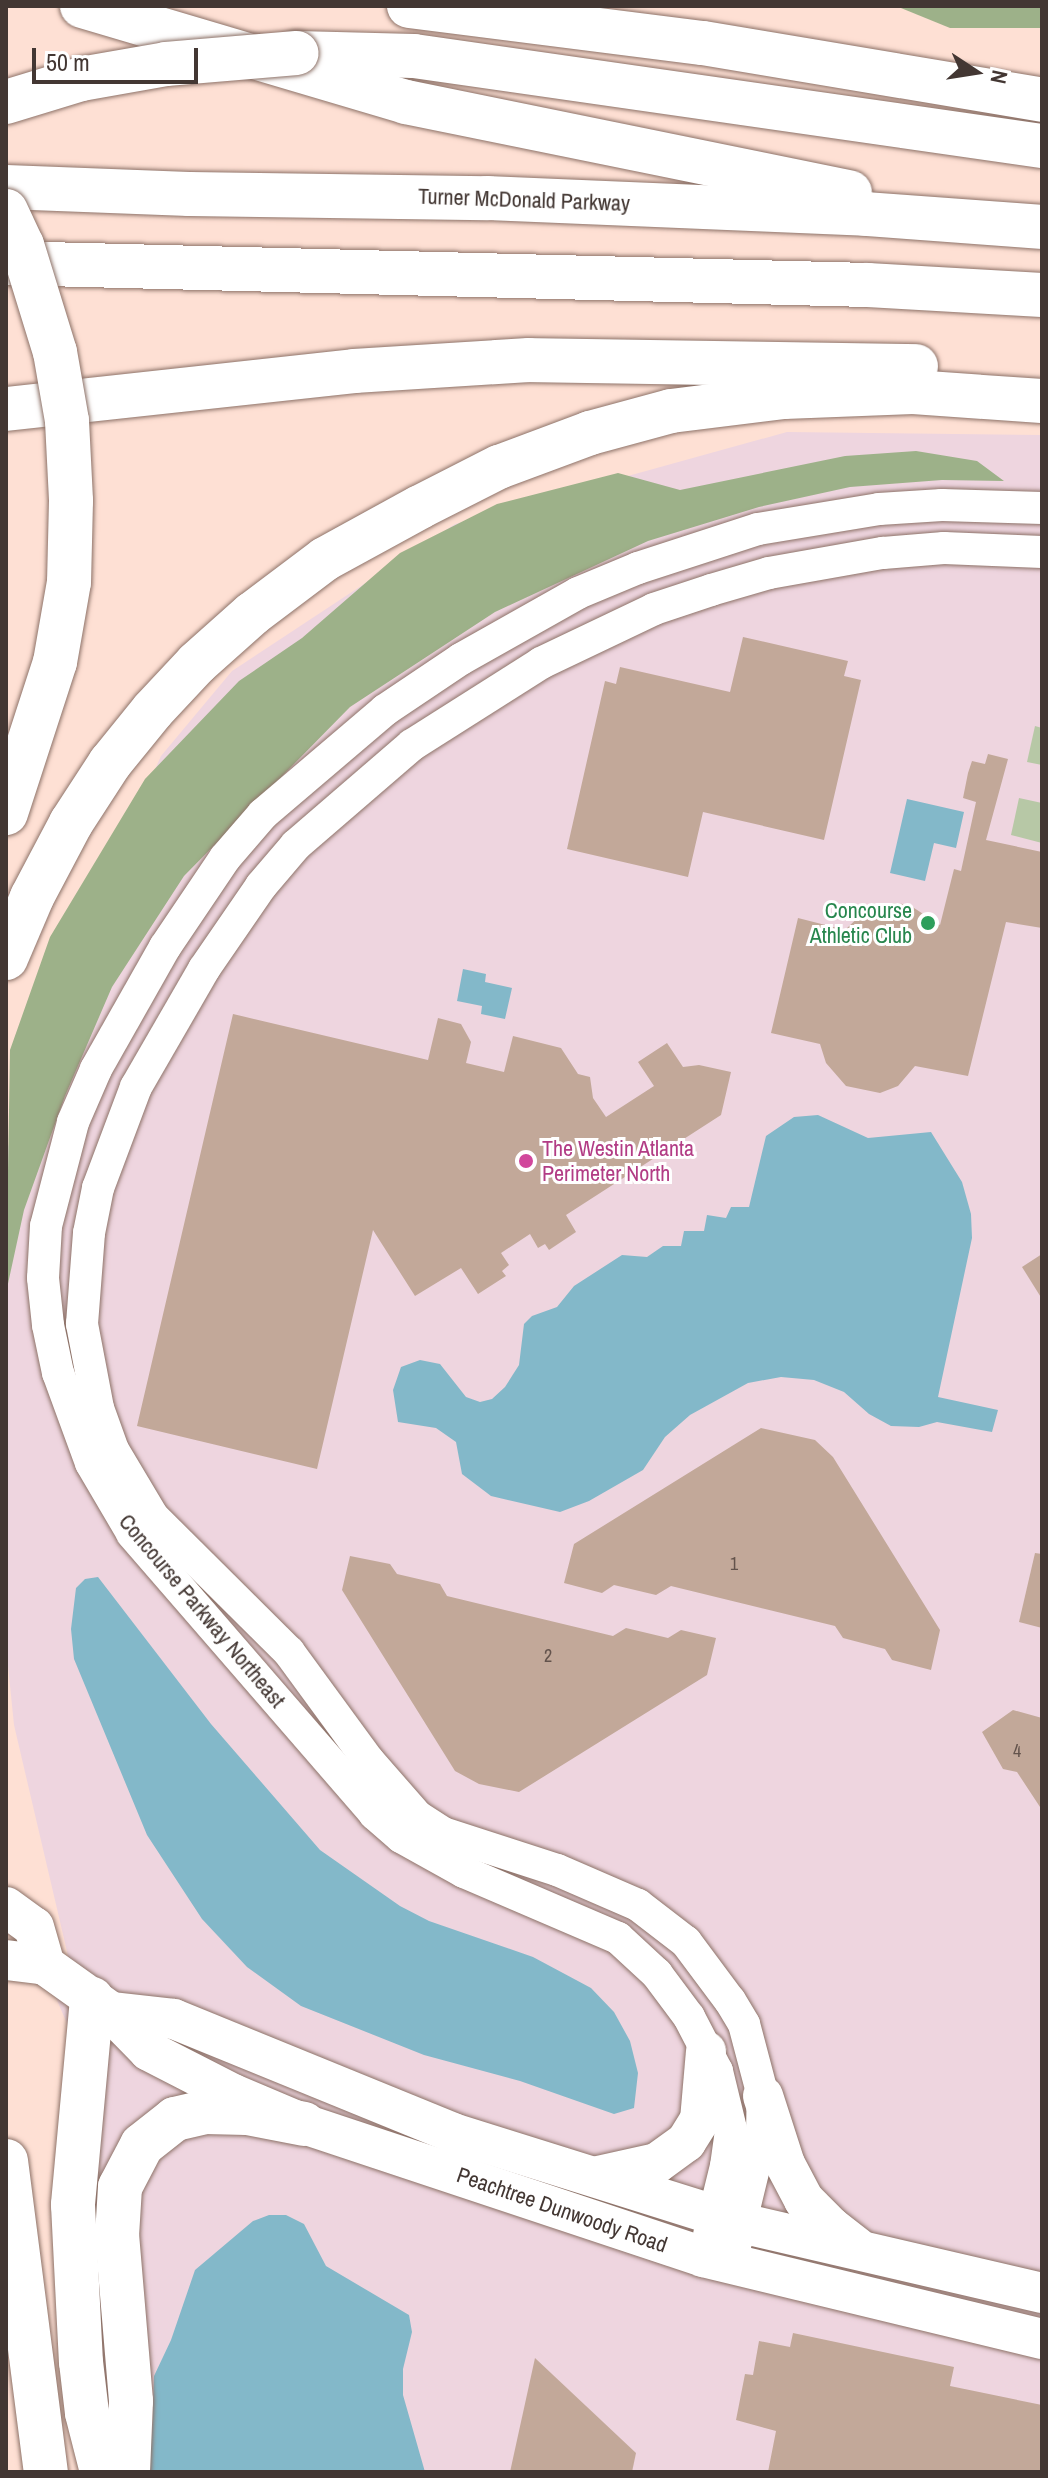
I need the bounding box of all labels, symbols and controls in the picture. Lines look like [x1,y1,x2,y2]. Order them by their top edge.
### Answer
scale bar [36,32,202,82]
north arrow [936,32,1016,112]
text: 50 m [46,46,90,78]
text: N [983,67,1016,86]
street label: Turner McDonald Parkway [418,183,630,217]
place label: Concourse Athletic Club [810,897,912,948]
marker: Concourse Athletic Club [919,914,937,932]
place label: The Westin Atlanta Perimeter North [542,1135,695,1186]
marker: The Westin Atlanta Perimeter North [517,1152,535,1170]
street label: Concourse Parkway Northeast [113,1509,291,1713]
house number: 1 [730,1553,738,1575]
house number: 2 [544,1645,552,1667]
house number: 4 [1013,1740,1021,1762]
street label: Peachtree Dunwoody Road [453,2162,671,2258]

